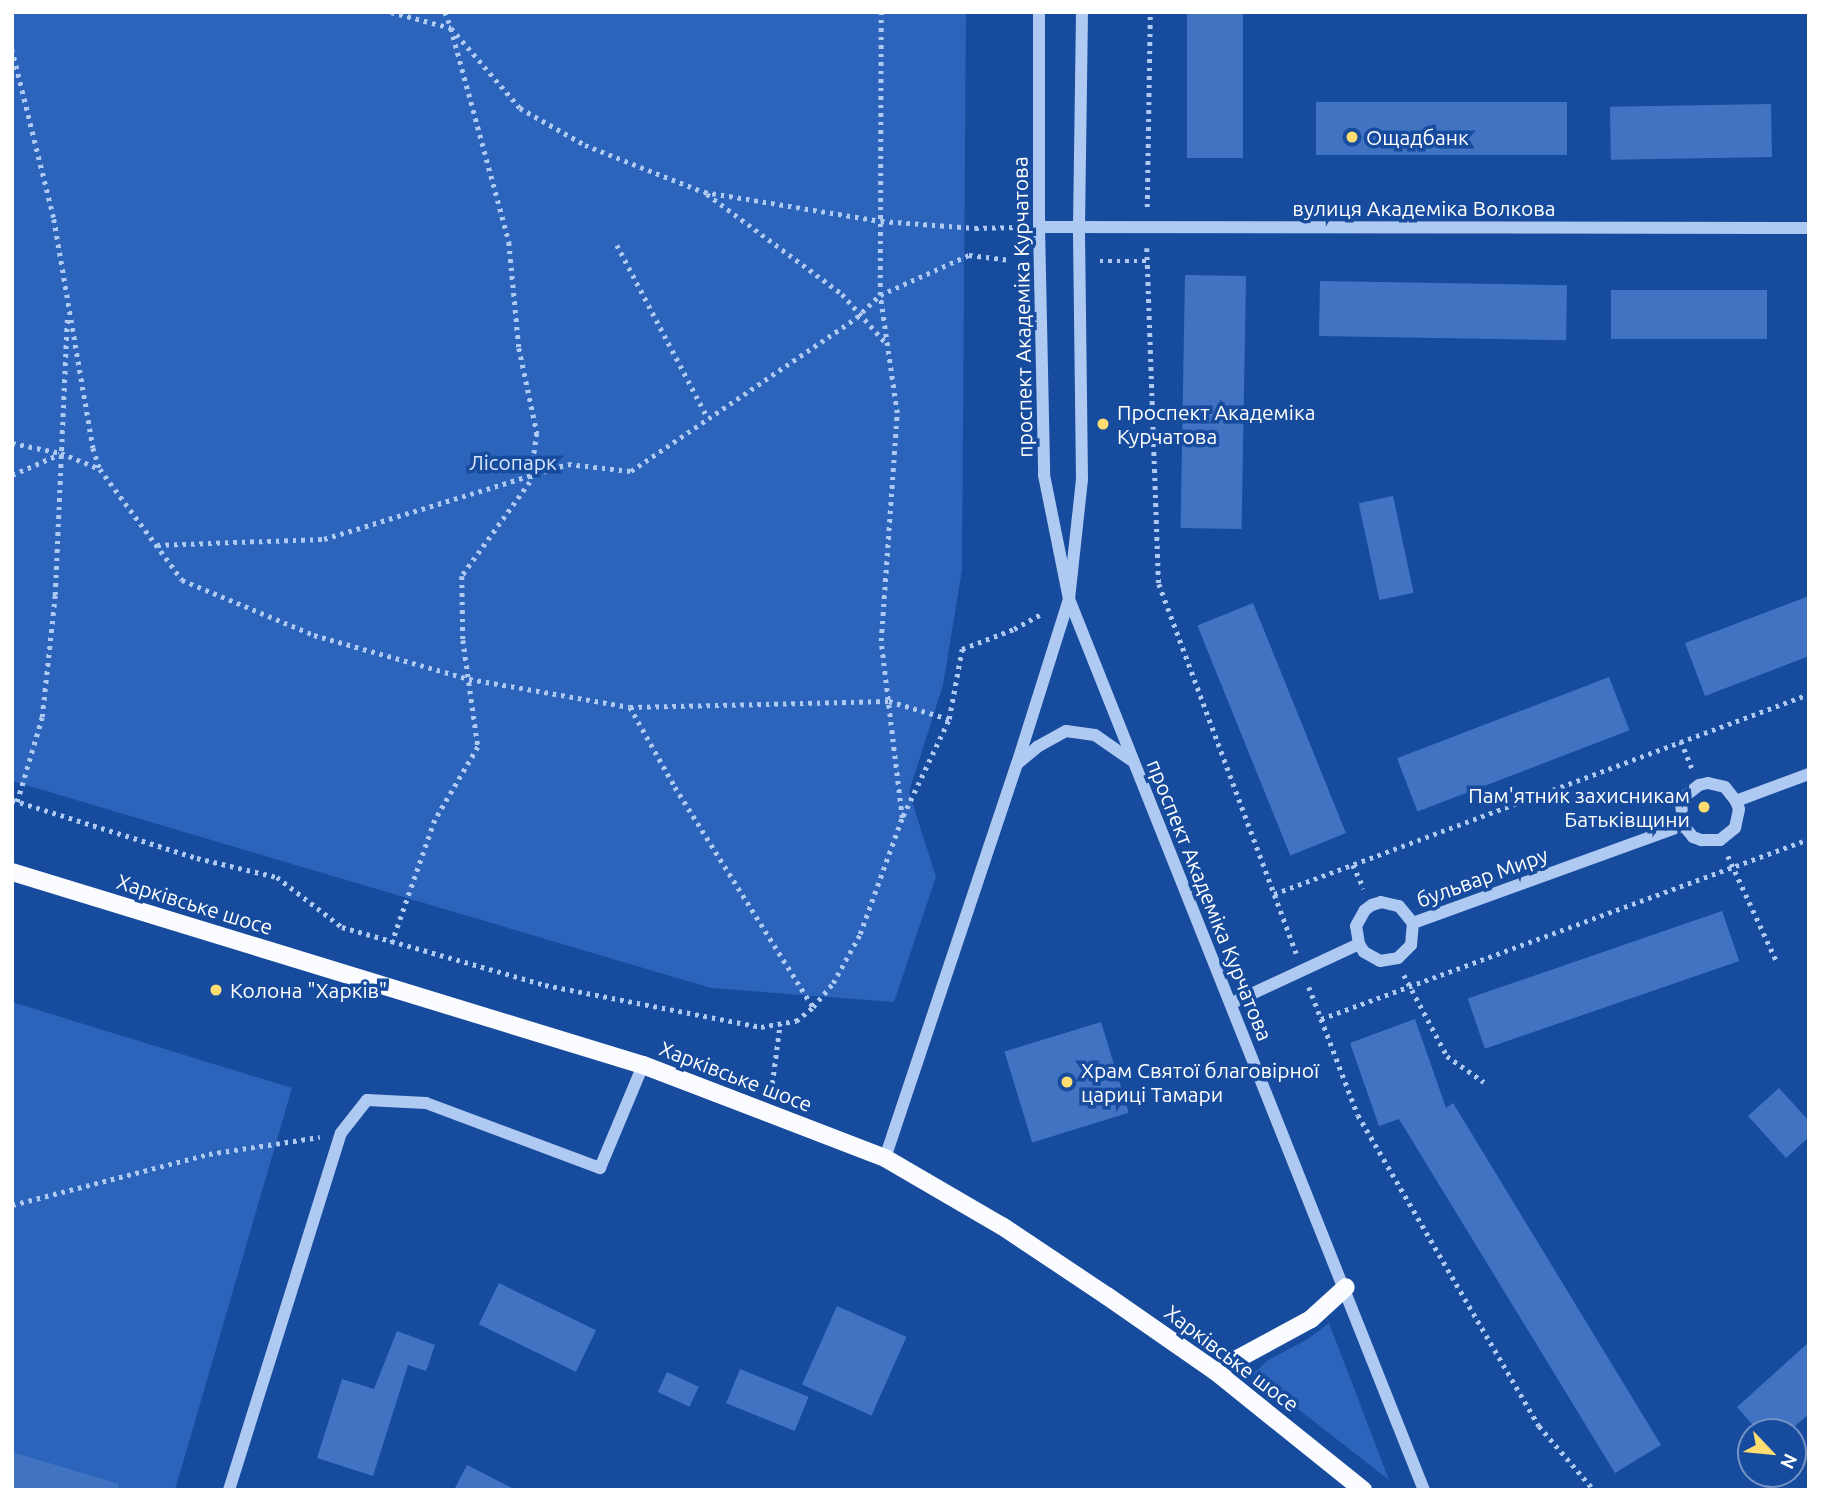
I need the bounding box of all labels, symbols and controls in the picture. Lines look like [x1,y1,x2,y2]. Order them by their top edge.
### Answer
place label: Ощадбанк [1366,124,1469,150]
marker: Ощадбанк [1344,129,1360,145]
street label: проспект Академіка Курчатова [1007,156,1037,458]
street label: вулиця Академіка Волкова [1292,195,1556,221]
place label: Проспект Академіка Курчатова [1117,399,1316,449]
marker: Проспект Академіка Курчатова [1095,416,1111,432]
park label: Лісопарк [469,449,557,475]
street label: проспект Академіка Курчатова [1142,756,1278,1044]
place label: Пам'ятник захисникам Батьківщини [1468,782,1690,832]
marker: Пам'ятник захисникам Батьківщини [1696,799,1712,815]
street label: бульвар Миру [1413,842,1551,912]
street label: Харківське шосе [114,868,276,940]
place label: Колона "Харків" [230,977,387,1003]
marker: Колона "Харків" [208,982,224,998]
street label: Харківське шосе [656,1035,816,1117]
place label: Храм Святої благовірної цариці Тамари [1081,1057,1319,1107]
marker: Храм Святої благовірної цариці Тамари [1059,1074,1075,1090]
street label: Харківське шосе [1160,1299,1304,1417]
north arrow [1737,1418,1807,1488]
text: N [1776,1450,1802,1473]

